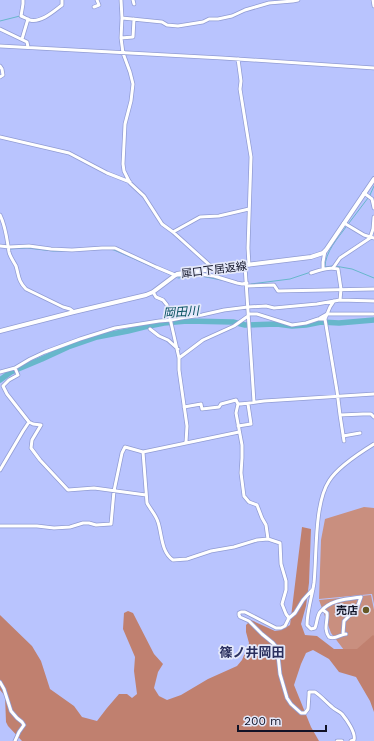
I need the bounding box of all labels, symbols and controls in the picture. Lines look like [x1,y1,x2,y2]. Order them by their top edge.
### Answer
street label: 犀口下居返線 [180,260,248,280]
water label: 岡田川 [163,304,201,320]
place label: 売店 [336,604,358,617]
marker: 売店 [361,605,371,615]
district label: 篠ノ井岡田 [219,645,285,660]
scale bar [238,707,326,733]
text: 200 m [244,714,281,728]

